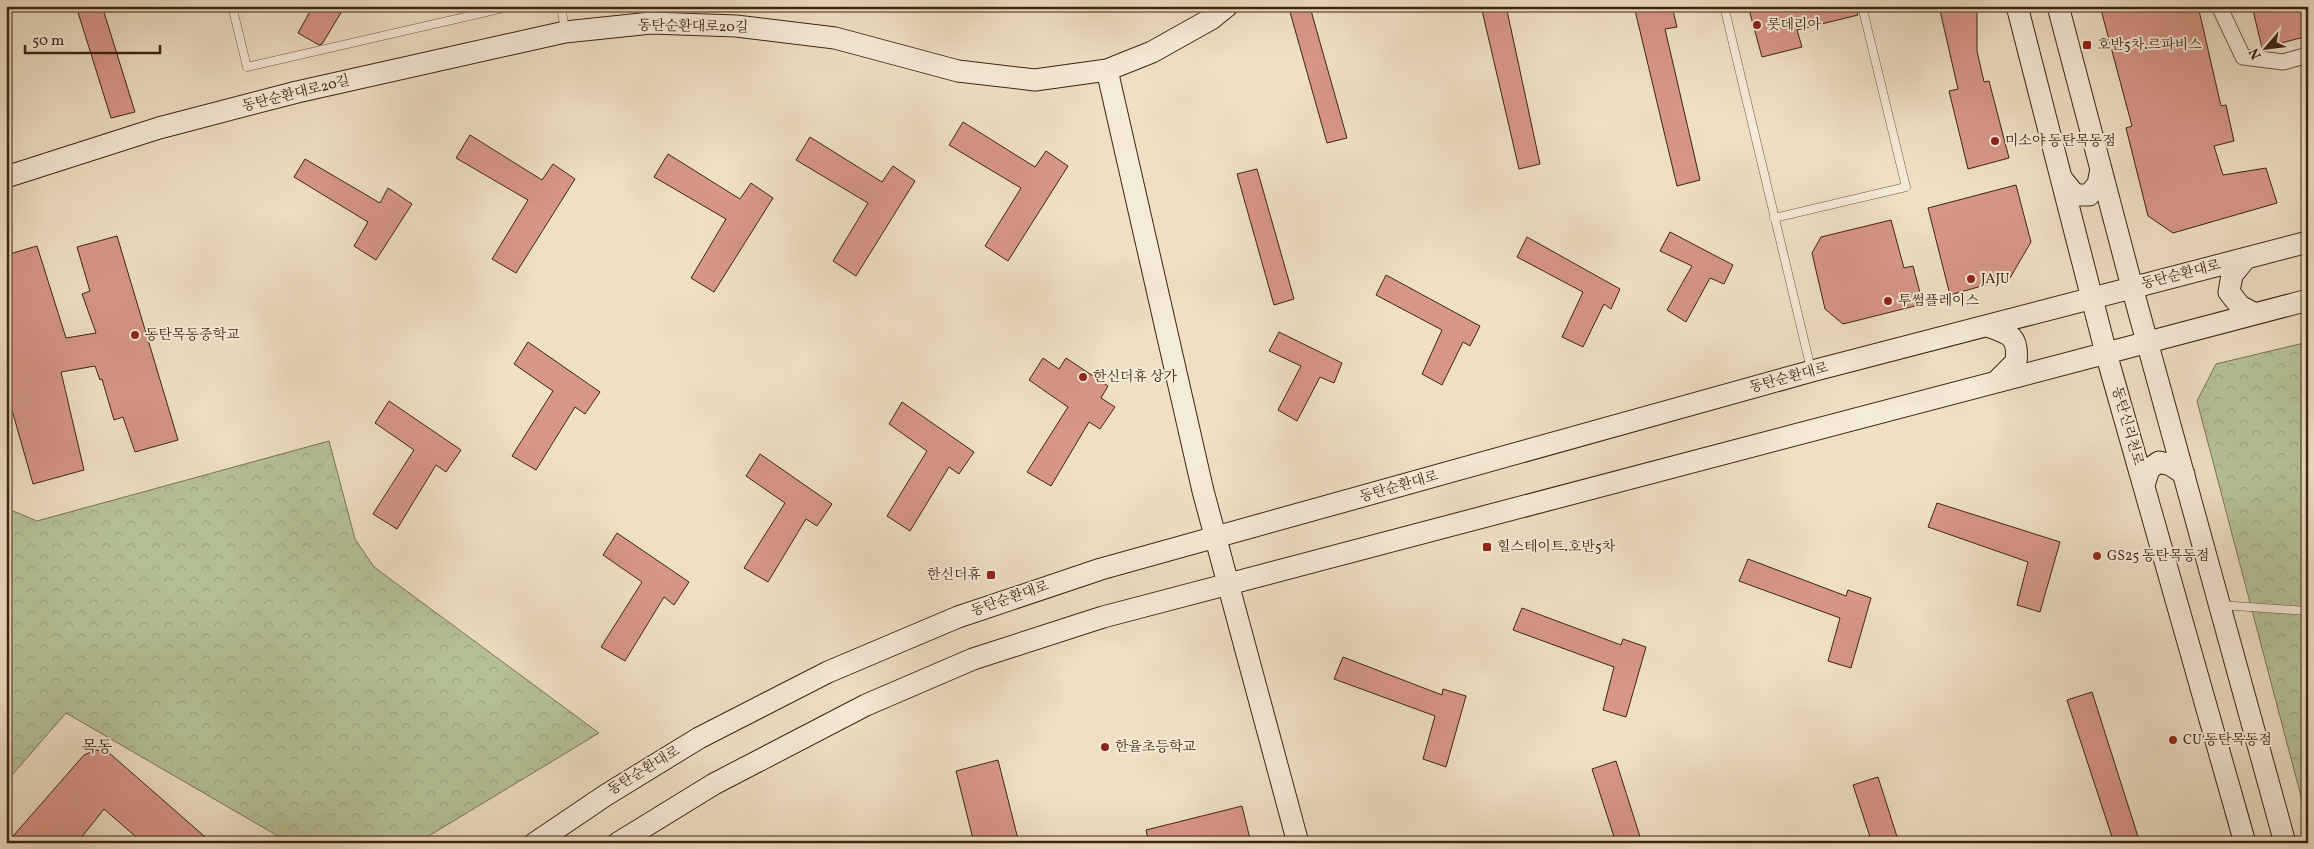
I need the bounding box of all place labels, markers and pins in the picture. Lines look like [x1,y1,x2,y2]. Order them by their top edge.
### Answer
place label: 롯데리아 [1767,16,1822,35]
marker: 롯데리아 [1751,19,1763,31]
place label: 호반5차.르파비스 [2097,36,2202,55]
marker: 호반5차.르파비스 [2081,39,2093,51]
place label: 미소야 동탄목동점 [2005,132,2116,151]
marker: 미소야 동탄목동점 [1989,135,2001,147]
place label: JAJU [1981,270,2010,289]
marker: JAJU [1965,273,1977,285]
place label: 투썸플레이스 [1898,292,1980,311]
marker: 투썸플레이스 [1882,295,1894,307]
place label: 동탄목동중학교 [145,326,240,345]
marker: 동탄목동중학교 [129,329,141,341]
place label: 한신더휴 상가 [1093,368,1177,387]
marker: 한신더휴 상가 [1077,371,1089,383]
place label: 힐스테이트.호반5차 [1497,538,1616,557]
marker: 힐스테이트.호반5차 [1481,541,1493,553]
place label: GS25 동탄목동점 [2107,547,2210,566]
marker: GS25 동탄목동점 [2091,550,2103,562]
place label: 한신더휴 [927,566,981,585]
marker: 한신더휴 [985,569,997,581]
place label: CU 동탄목동점 [2183,731,2272,750]
marker: CU 동탄목동점 [2167,734,2179,746]
place label: 한율초등학교 [1115,738,1197,757]
marker: 한율초등학교 [1099,741,1111,753]

